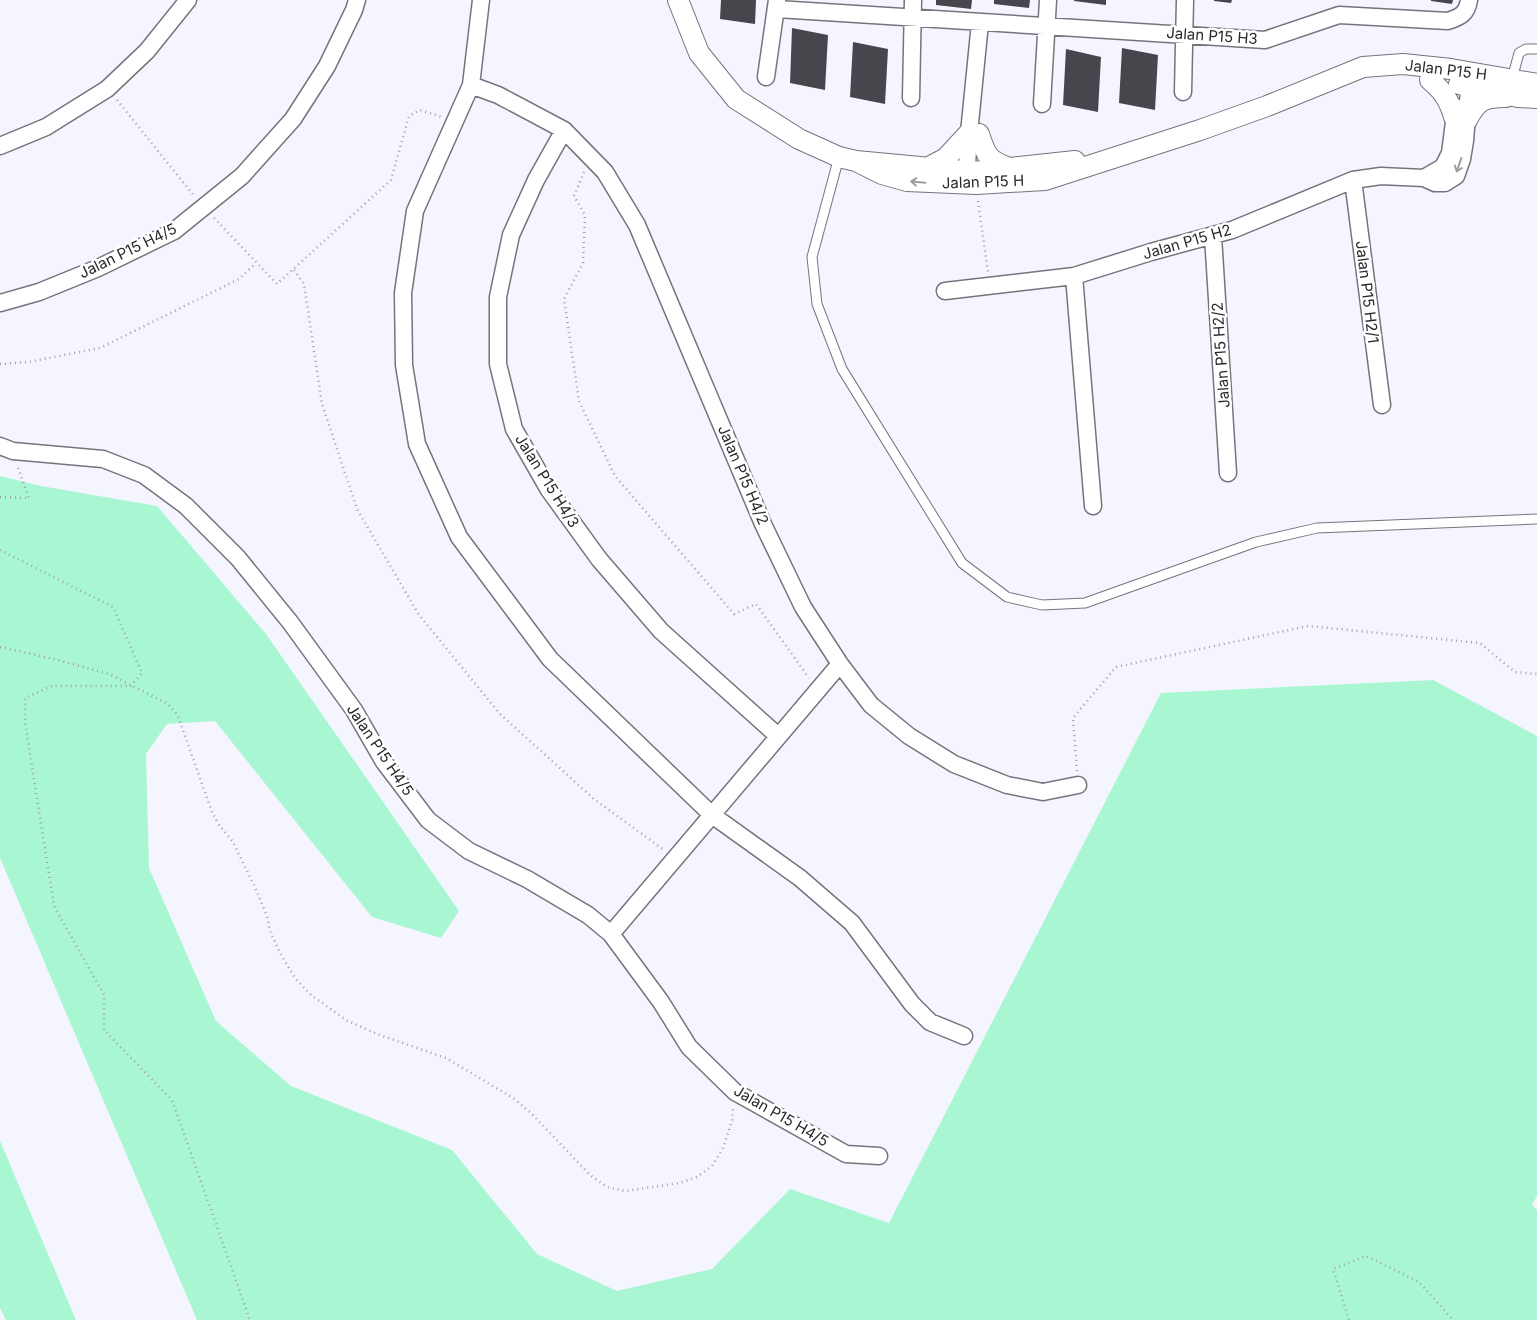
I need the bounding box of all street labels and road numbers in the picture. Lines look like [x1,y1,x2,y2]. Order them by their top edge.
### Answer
street label: Jalan P15 H3 [1166,23,1258,48]
street label: Jalan P15 H [1404,55,1488,84]
street label: Jalan P15 H [942,171,1024,192]
street label: Jalan P15 H4/5 [76,219,180,282]
street label: Jalan P15 H2 [1140,220,1233,263]
street label: Jalan P15 H2/1 [1352,240,1383,344]
street label: Jalan P15 H2/2 [1207,302,1234,409]
street label: Jalan P15 H4/2 [714,422,773,528]
street label: Jalan P15 H4/3 [511,430,584,531]
street label: Jalan P15 H4/5 [343,700,418,799]
street label: Jalan P15 H4/5 [730,1081,832,1150]

